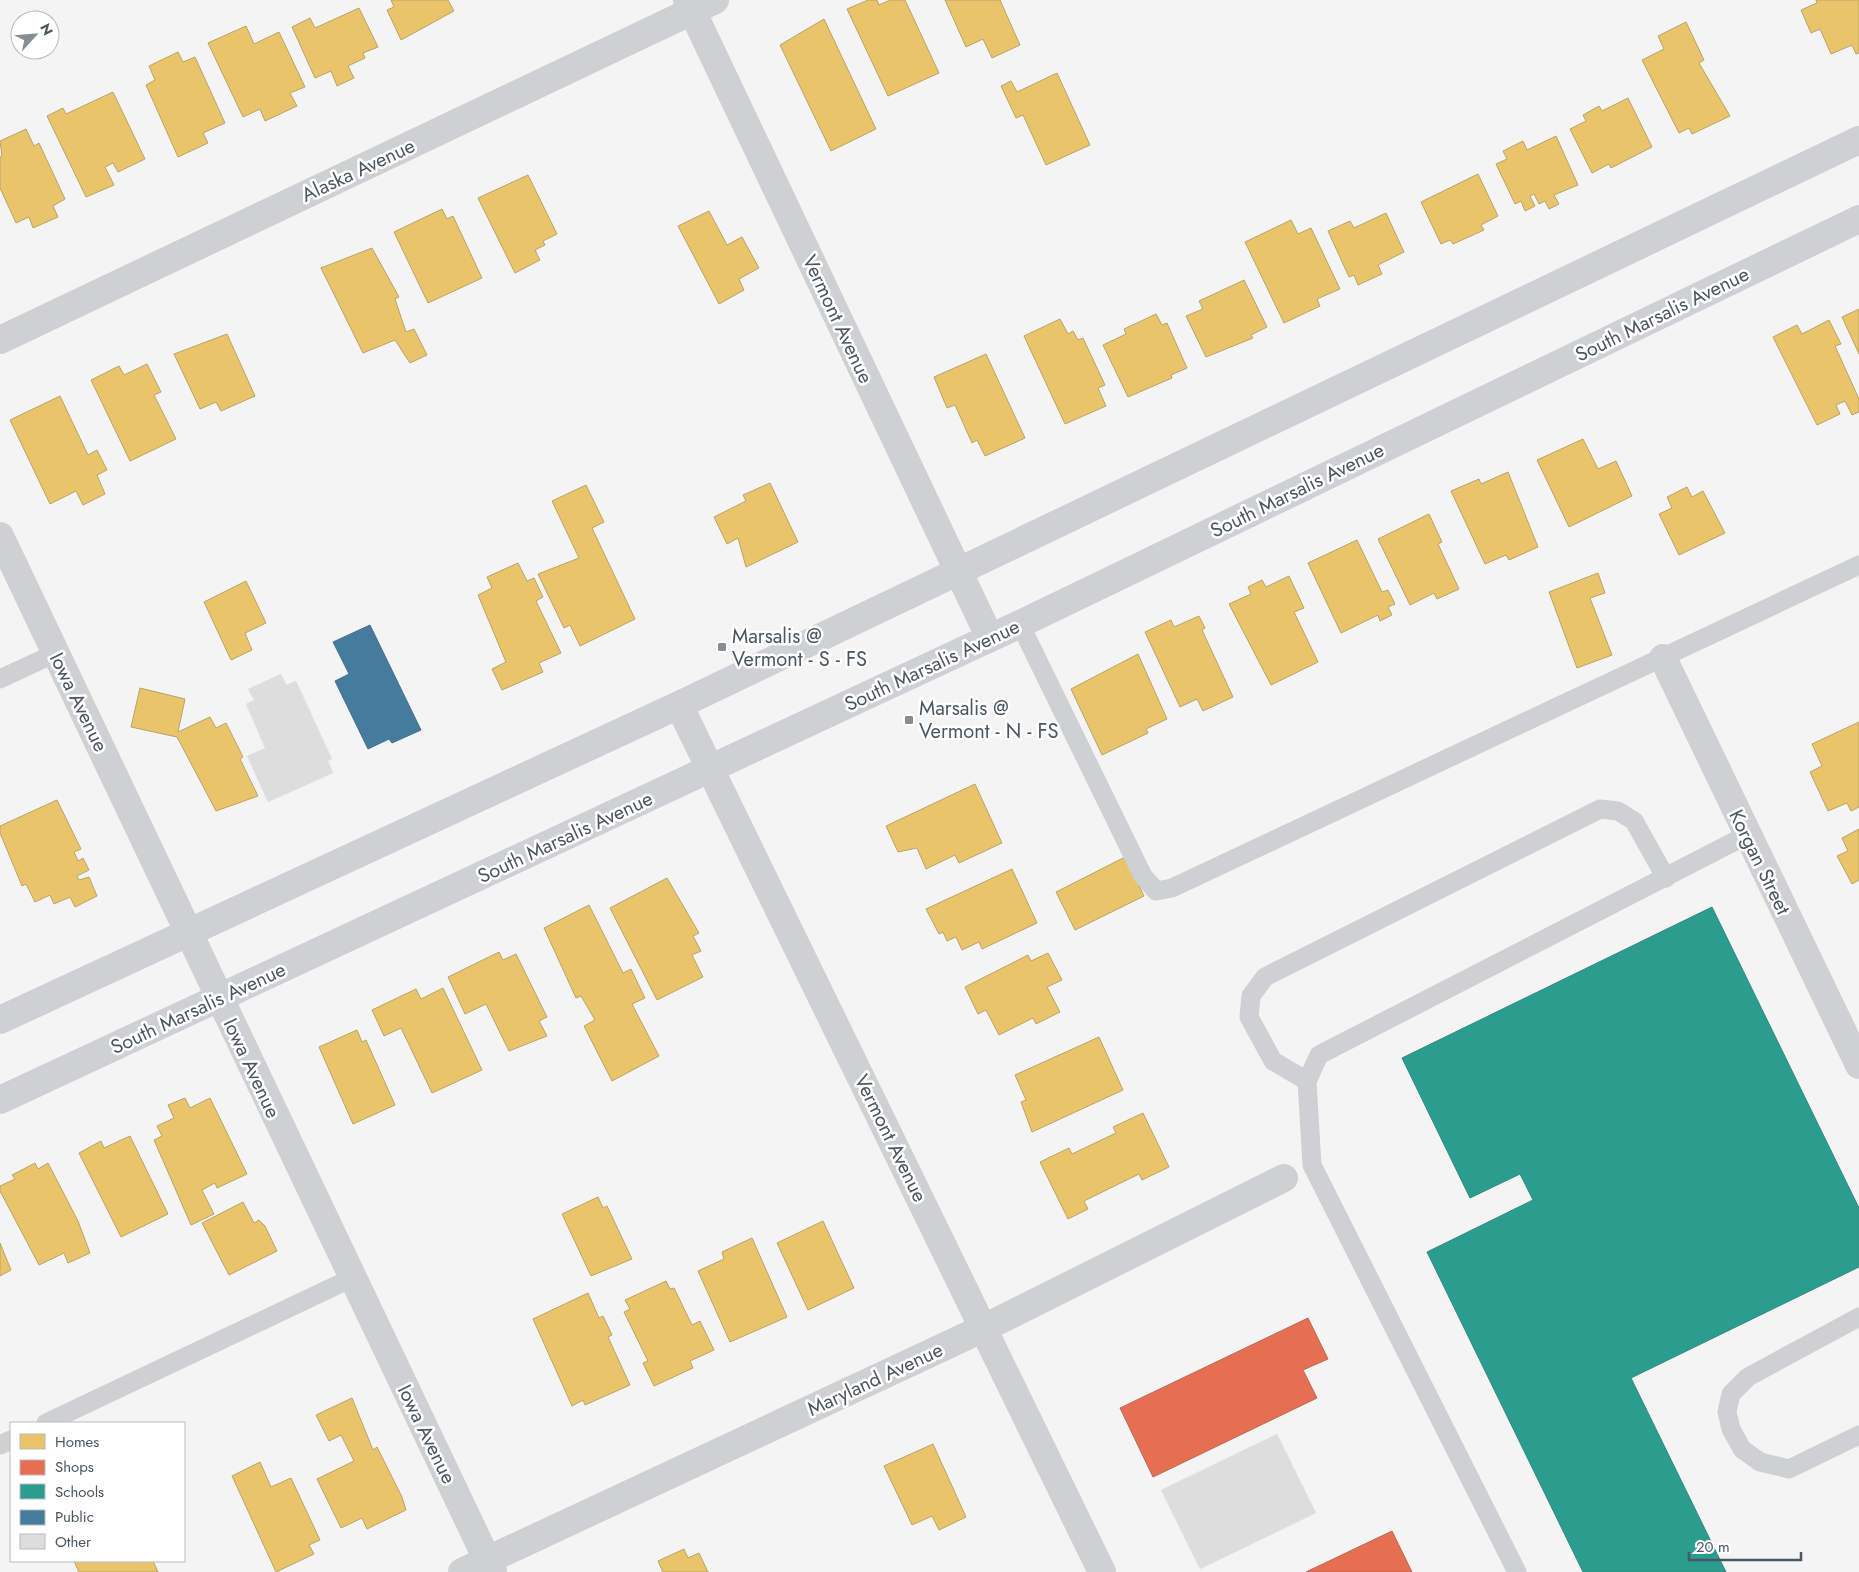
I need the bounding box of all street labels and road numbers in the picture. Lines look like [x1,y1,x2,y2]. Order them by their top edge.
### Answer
street label: Alaska Avenue [297,131,420,209]
street label: Vermont Avenue [795,250,880,388]
street label: South Marsalis Avenue [1570,260,1754,369]
street label: South Marsalis Avenue [1205,436,1389,545]
street label: South Marsalis Avenue [840,612,1025,719]
street label: Iowa Avenue [42,648,115,757]
street label: South Marsalis Avenue [473,784,658,891]
street label: Korgan Street [1722,805,1798,920]
street label: South Marsalis Avenue [106,955,291,1062]
street label: Iowa Avenue [216,1014,287,1123]
street label: Vermont Avenue [847,1069,934,1207]
street label: Maryland Avenue [803,1335,948,1424]
street label: Iowa Avenue [390,1380,463,1489]

